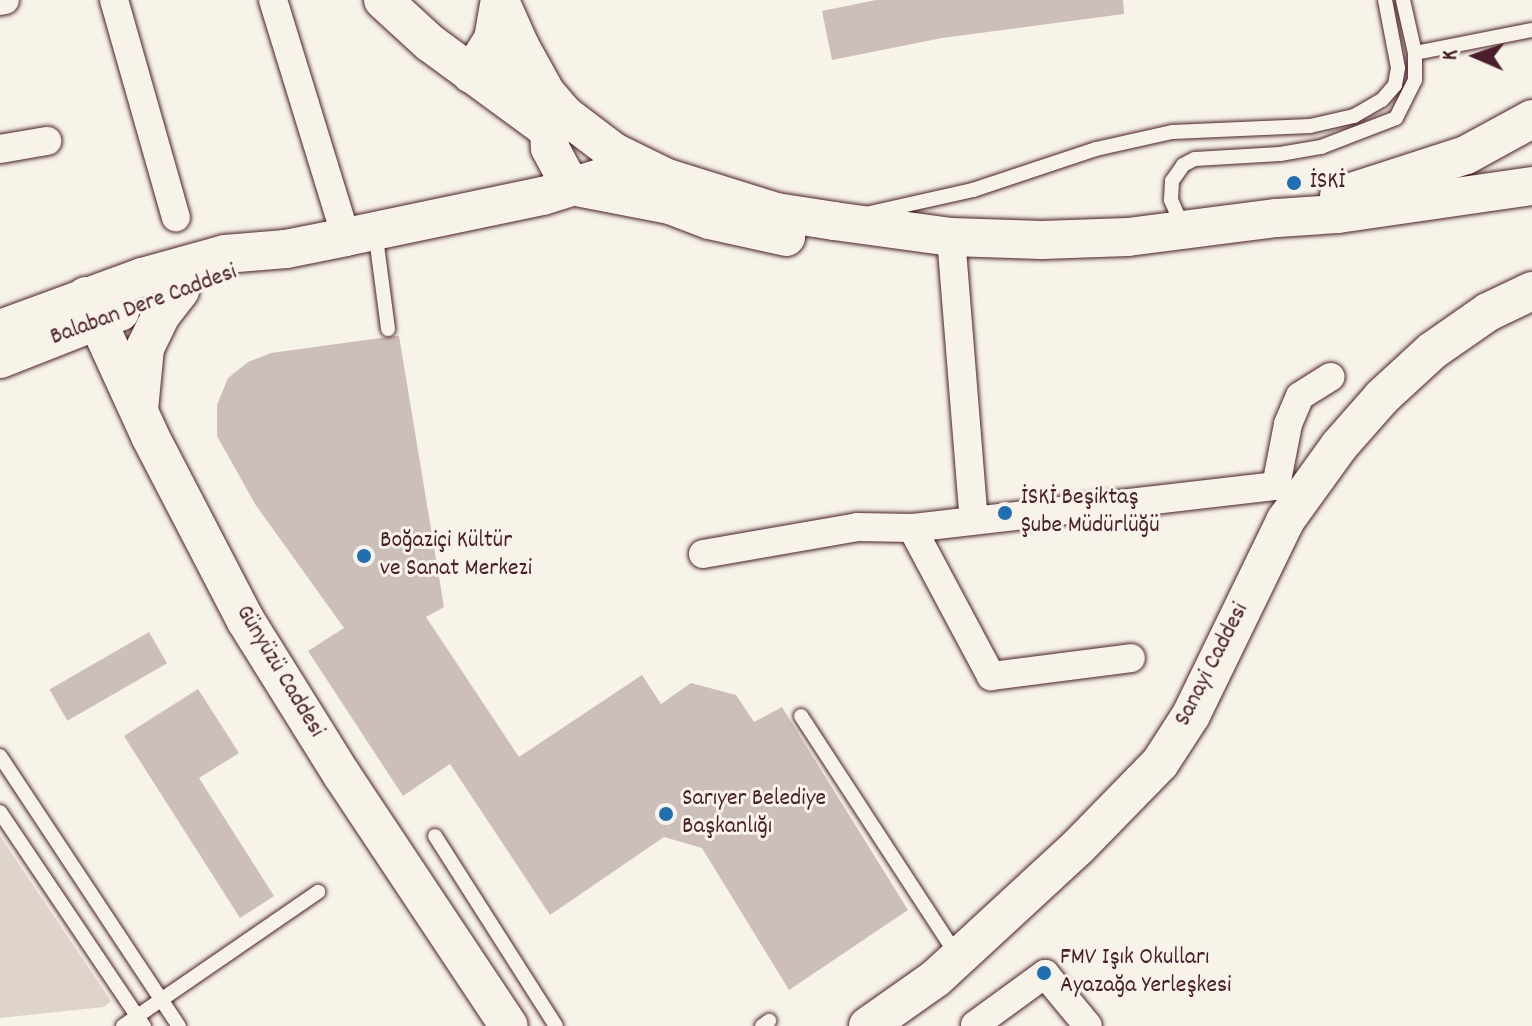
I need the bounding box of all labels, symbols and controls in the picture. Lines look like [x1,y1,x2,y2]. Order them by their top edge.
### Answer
north arrow [1436,16,1516,96]
text: K [1436,50,1467,61]
place label: İSKİ [1310,169,1345,197]
marker: İSKİ [1285,174,1303,192]
street label: Balaban Dere Caddesi [47,259,241,353]
place label: İSKİ Beşiktaş Şube Müdürlüğü [1021,485,1159,541]
marker: İSKİ Beşiktaş Şube Müdürlüğü [996,504,1014,522]
place label: Boğaziçi Kültür ve Sanat Merkezi [380,528,532,584]
marker: Boğaziçi Kültür ve Sanat Merkezi [355,547,373,565]
street label: Sanayi Caddesi [1170,599,1256,731]
street label: Günyüzü Caddesi [228,601,330,743]
place label: Sarıyer Belediye Başkanlığı [682,786,826,842]
marker: Sarıyer Belediye Başkanlığı [657,805,675,823]
place label: FMV Işık Okulları Ayazağa Yerleşkesi [1060,945,1232,1001]
marker: FMV Işık Okulları Ayazağa Yerleşkesi [1035,964,1053,982]

